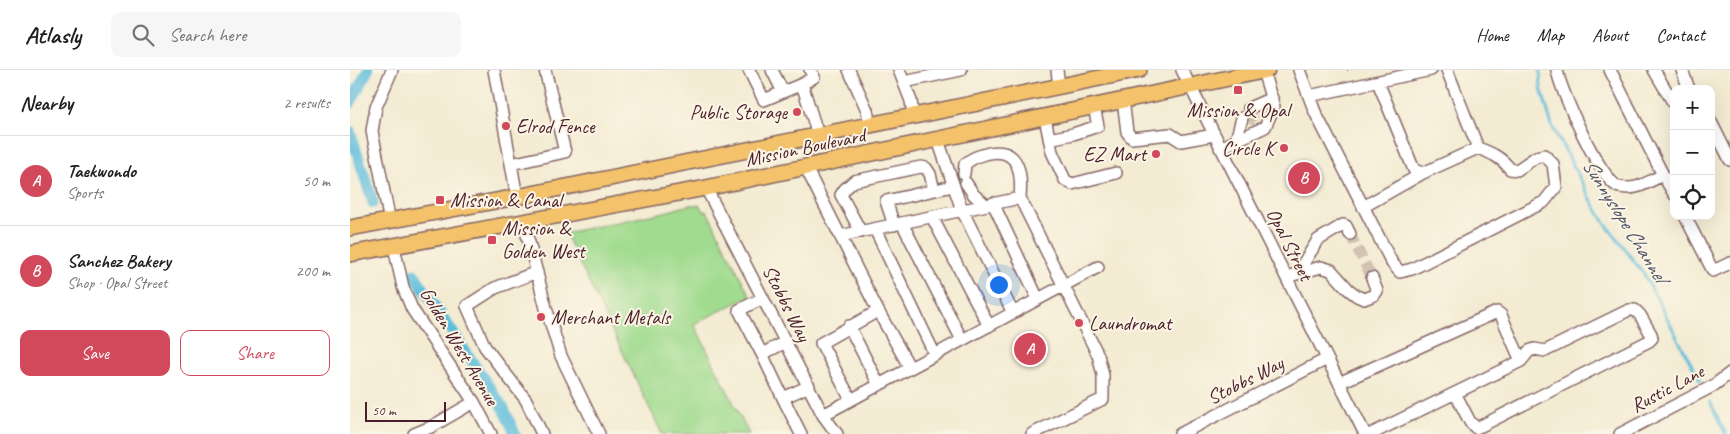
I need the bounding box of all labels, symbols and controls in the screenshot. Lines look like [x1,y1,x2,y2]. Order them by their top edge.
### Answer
search box [111,12,461,57]
text: Atlasly [25,20,81,50]
icon: search [129,21,157,49]
text: Search here [169,23,246,47]
text: Home [1476,24,1509,46]
text: Map [1537,24,1564,46]
text: About [1592,24,1628,46]
text: Contact [1656,24,1705,46]
marker: Mission & Opal [1232,84,1244,96]
map controls [1670,85,1715,220]
button: + [1670,85,1715,130]
text: Nearby [20,90,73,116]
text: 2 results [283,93,330,113]
place label: Mission & Opal [1187,98,1293,123]
place label: Public Storage [690,100,788,125]
marker: Public Storage [791,106,803,118]
place label: Elrod Fence [516,114,596,139]
marker: Elrod Fence [500,120,512,132]
street label: Mission Boulevard [743,122,870,172]
button: − [1670,130,1715,175]
place label: Circle K [1222,136,1278,161]
place label: EZ Mart [1084,142,1148,167]
marker: Circle K [1278,142,1290,154]
marker: EZ Mart [1150,148,1162,160]
water label: Sunnyslope Channel [1577,154,1677,292]
text: Taekwondo [67,159,136,183]
pin: B [1288,159,1320,197]
text: A [32,171,40,191]
text: 50 m [303,171,330,191]
button: locate [1670,175,1715,220]
text: Sports [67,183,103,203]
place label: Mission & Canal [450,188,565,213]
marker: Mission & Canal [434,194,446,206]
street label: Opal Street [1261,204,1319,287]
place label: Mission & Golden West [502,216,587,264]
marker: Mission & Golden West [486,234,498,246]
text: Sanchez Bakery [67,249,171,273]
text: B [32,261,40,281]
text: 200 m [296,261,330,281]
street label: Stobbs Way [757,261,817,347]
your location [986,272,1012,298]
text: Shop · Opal Street [67,273,167,293]
street label: Golden West Avenue [414,283,505,411]
place label: Merchant Metals [551,305,672,330]
marker: Merchant Metals [535,311,547,323]
place label: Laundromat [1089,311,1174,336]
marker: Laundromat [1073,317,1085,329]
button: Save [20,330,170,376]
button: Share [180,330,330,376]
pin: A [1014,330,1046,368]
street label: Stobbs Way [1203,350,1289,410]
street label: Rustic Lane [1626,358,1709,418]
scale bar [365,399,446,422]
text: 50 m [372,402,396,419]

